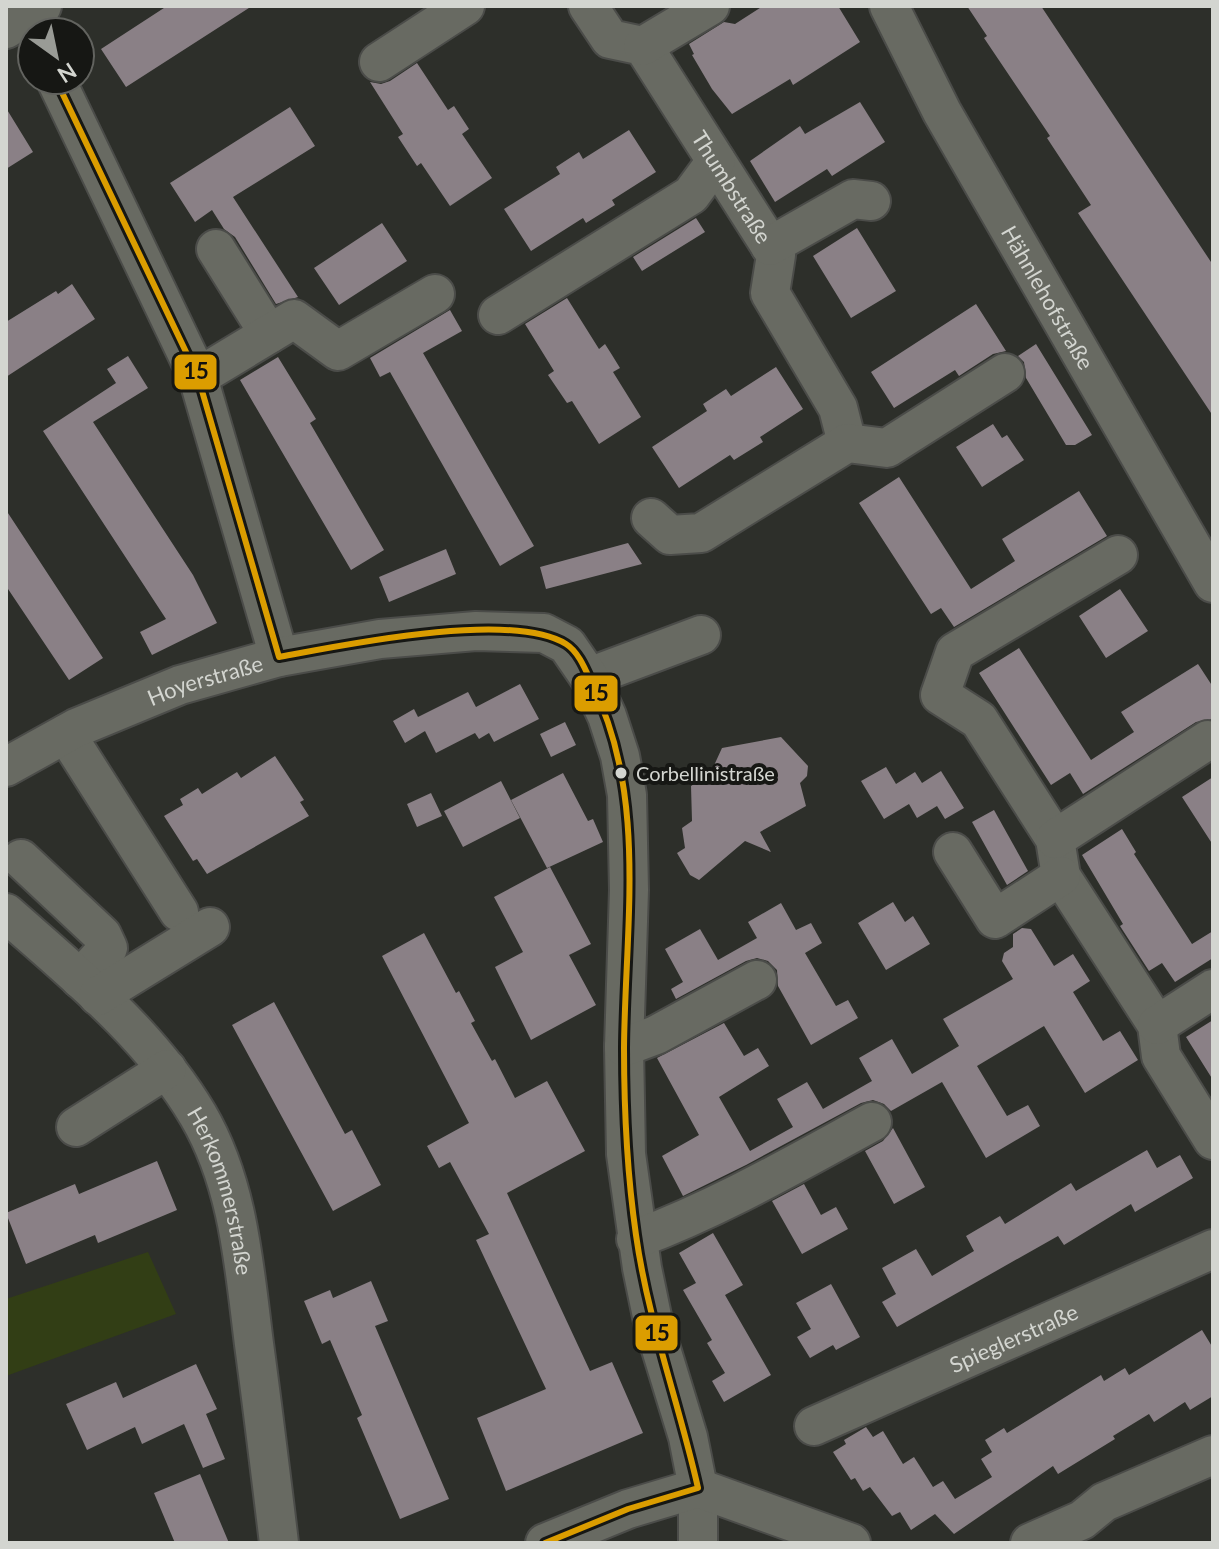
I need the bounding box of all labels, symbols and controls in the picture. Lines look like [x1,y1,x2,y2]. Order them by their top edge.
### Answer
north arrow [16,16,96,96]
text: N [53,57,82,89]
street label: Thumbstraße [687,125,778,248]
street label: Hähnlehofstraße [996,220,1100,374]
line badge: 15 [173,353,218,391]
text: 15 [183,357,209,384]
street label: Hoyerstraße [143,649,266,711]
line badge: 15 [573,674,619,713]
text: 15 [583,679,609,706]
place label: Corbellinistraße [636,761,775,785]
marker: Corbellinistraße [613,765,629,781]
street label: Herkommerstraße [182,1102,259,1277]
street label: Spieglerstraße [945,1297,1082,1378]
line badge: 15 [634,1314,679,1352]
text: 15 [644,1319,670,1346]

